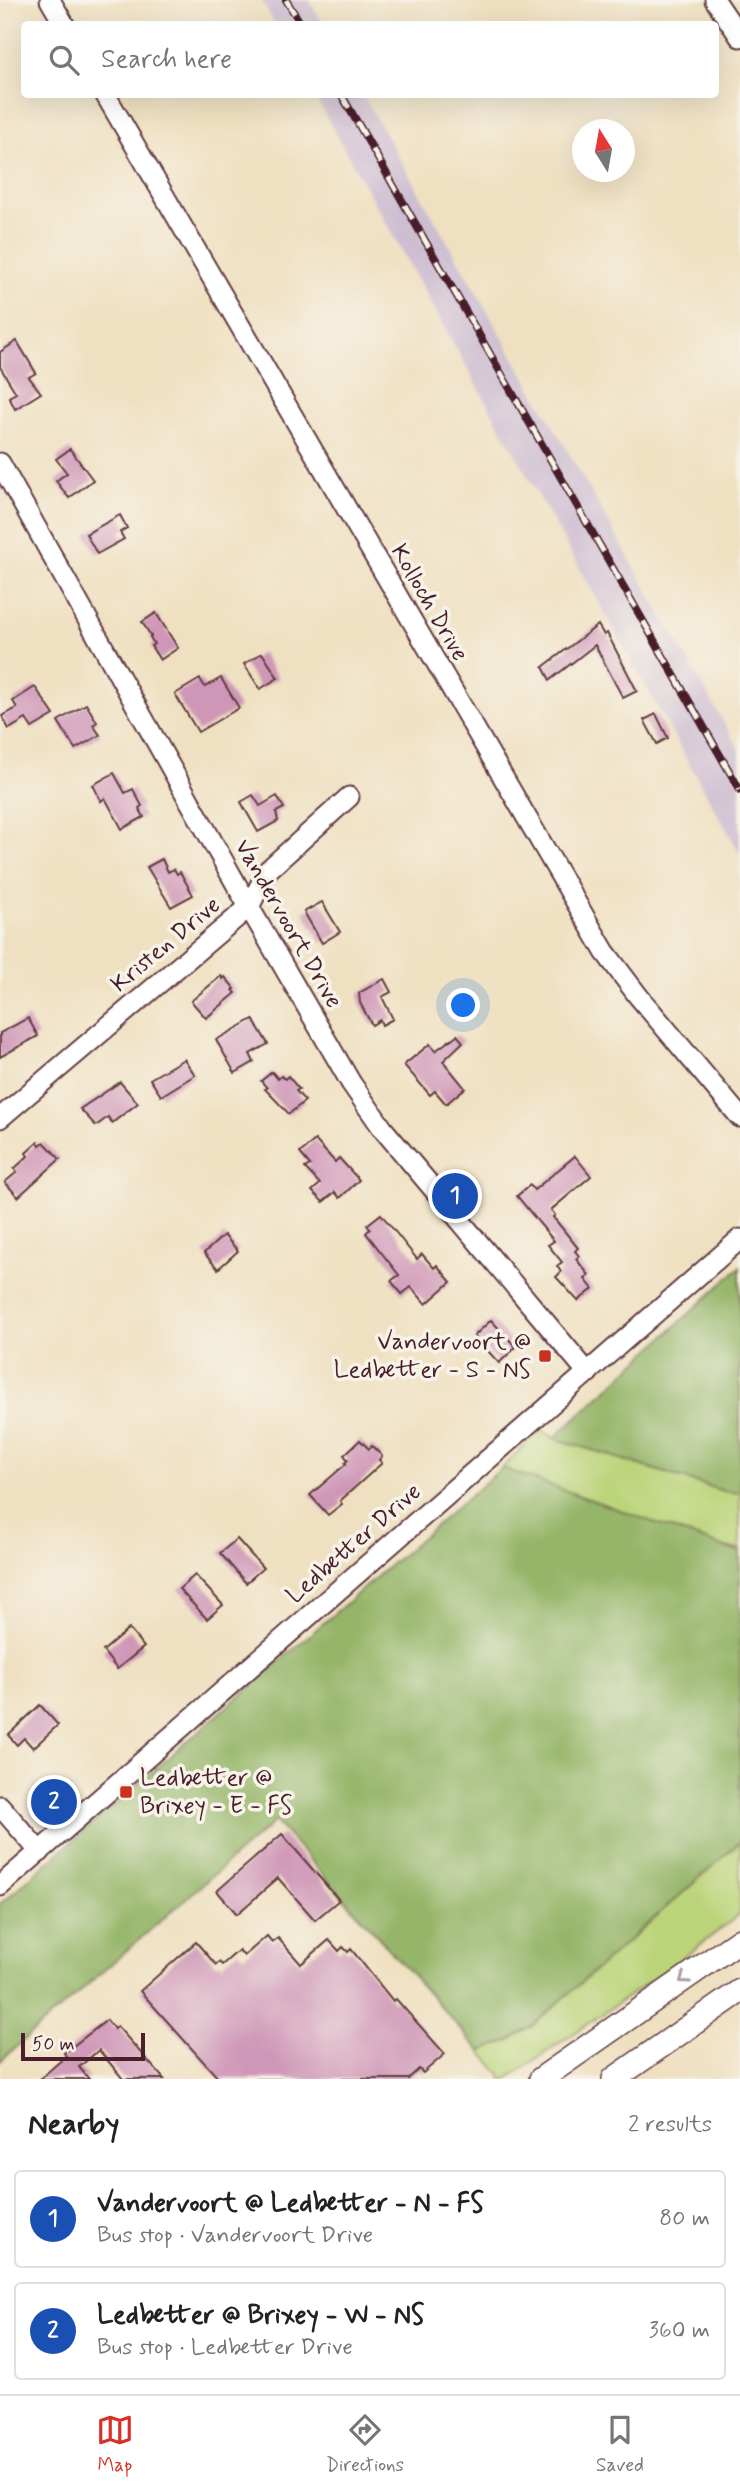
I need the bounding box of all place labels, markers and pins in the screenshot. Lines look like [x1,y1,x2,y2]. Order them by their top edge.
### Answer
pin: 1 [432,1170,478,1222]
place label: Vandervoort @ Ledbetter - S - NS [334,1327,531,1386]
marker: Vandervoort @ Ledbetter - S - NS [537,1348,553,1364]
place label: Ledbetter @ Brixey - E - FS [140,1763,292,1822]
pin: 2 [31,1776,77,1828]
marker: Ledbetter @ Brixey - E - FS [118,1784,134,1800]

